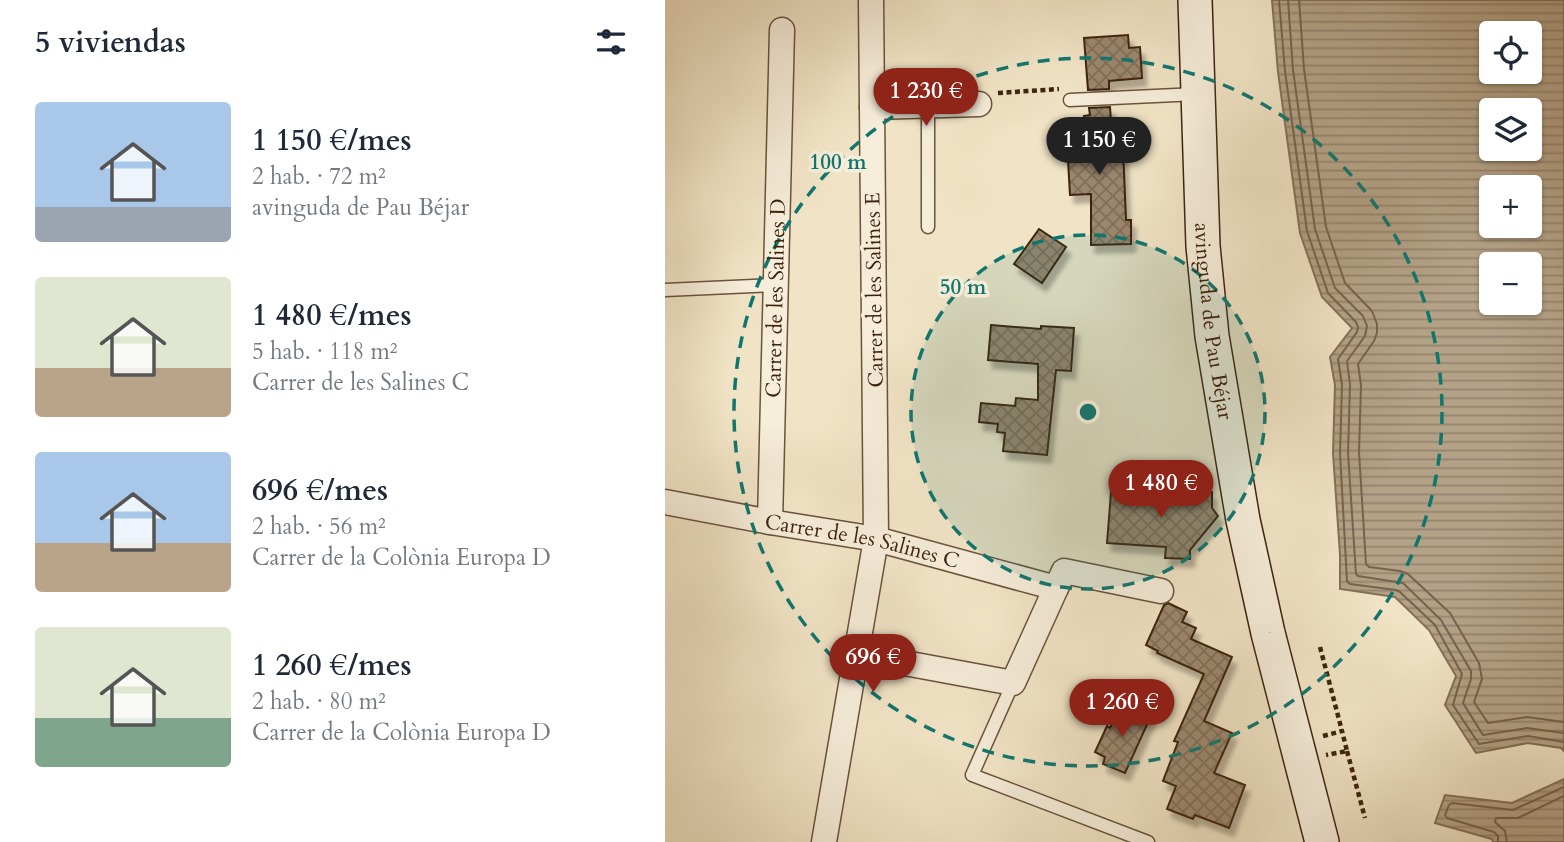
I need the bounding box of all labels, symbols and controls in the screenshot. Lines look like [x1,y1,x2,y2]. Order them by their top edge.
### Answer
map controls [1479,21,1542,315]
button: locate [1479,21,1542,84]
text: 5 viviendas [35,22,186,63]
icon: filters [592,23,630,61]
pin: 1 230 € [861,68,991,128]
text: 1 230 € [889,75,963,106]
button: layers [1479,98,1542,161]
pin: 1 150 € [1034,118,1164,177]
text: 1 150 €/mes [252,120,412,161]
text: 1 150 € [1062,124,1136,155]
icon: home [91,130,175,214]
text: 100 m [809,148,867,177]
text: 2 hab. · 72 m² [252,161,386,192]
button: + [1479,175,1542,238]
text: avinguda de Pau Béjar [252,192,469,223]
street label: Carrer de les Salines E [858,192,891,388]
street label: Carrer de les Salines D [759,198,793,398]
street label: avinguda de Pau Béjar [1187,222,1240,422]
button: − [1479,252,1542,315]
text: 50 m [940,273,987,302]
text: 1 480 €/mes [252,295,412,336]
icon: home [91,305,175,389]
text: 5 hab. · 118 m² [252,336,398,367]
text: Carrer de les Salines C [252,367,469,398]
centre of rings [1076,400,1100,424]
pin: 1 480 € [1096,461,1226,520]
text: 1 480 € [1124,467,1198,498]
text: 696 €/mes [252,470,388,511]
icon: home [91,480,175,564]
street label: Carrer de les Salines C [763,507,963,576]
text: 2 hab. · 56 m² [252,511,386,542]
text: Carrer de la Colònia Europa D [252,542,551,573]
pin: 696 € [824,634,922,694]
text: 696 € [845,641,901,672]
text: 1 260 €/mes [252,645,412,686]
icon: home [91,655,175,739]
pin: 1 260 € [1057,680,1187,739]
text: 2 hab. · 80 m² [252,686,386,717]
text: 1 260 € [1085,686,1159,717]
text: Carrer de la Colònia Europa D [252,717,551,748]

